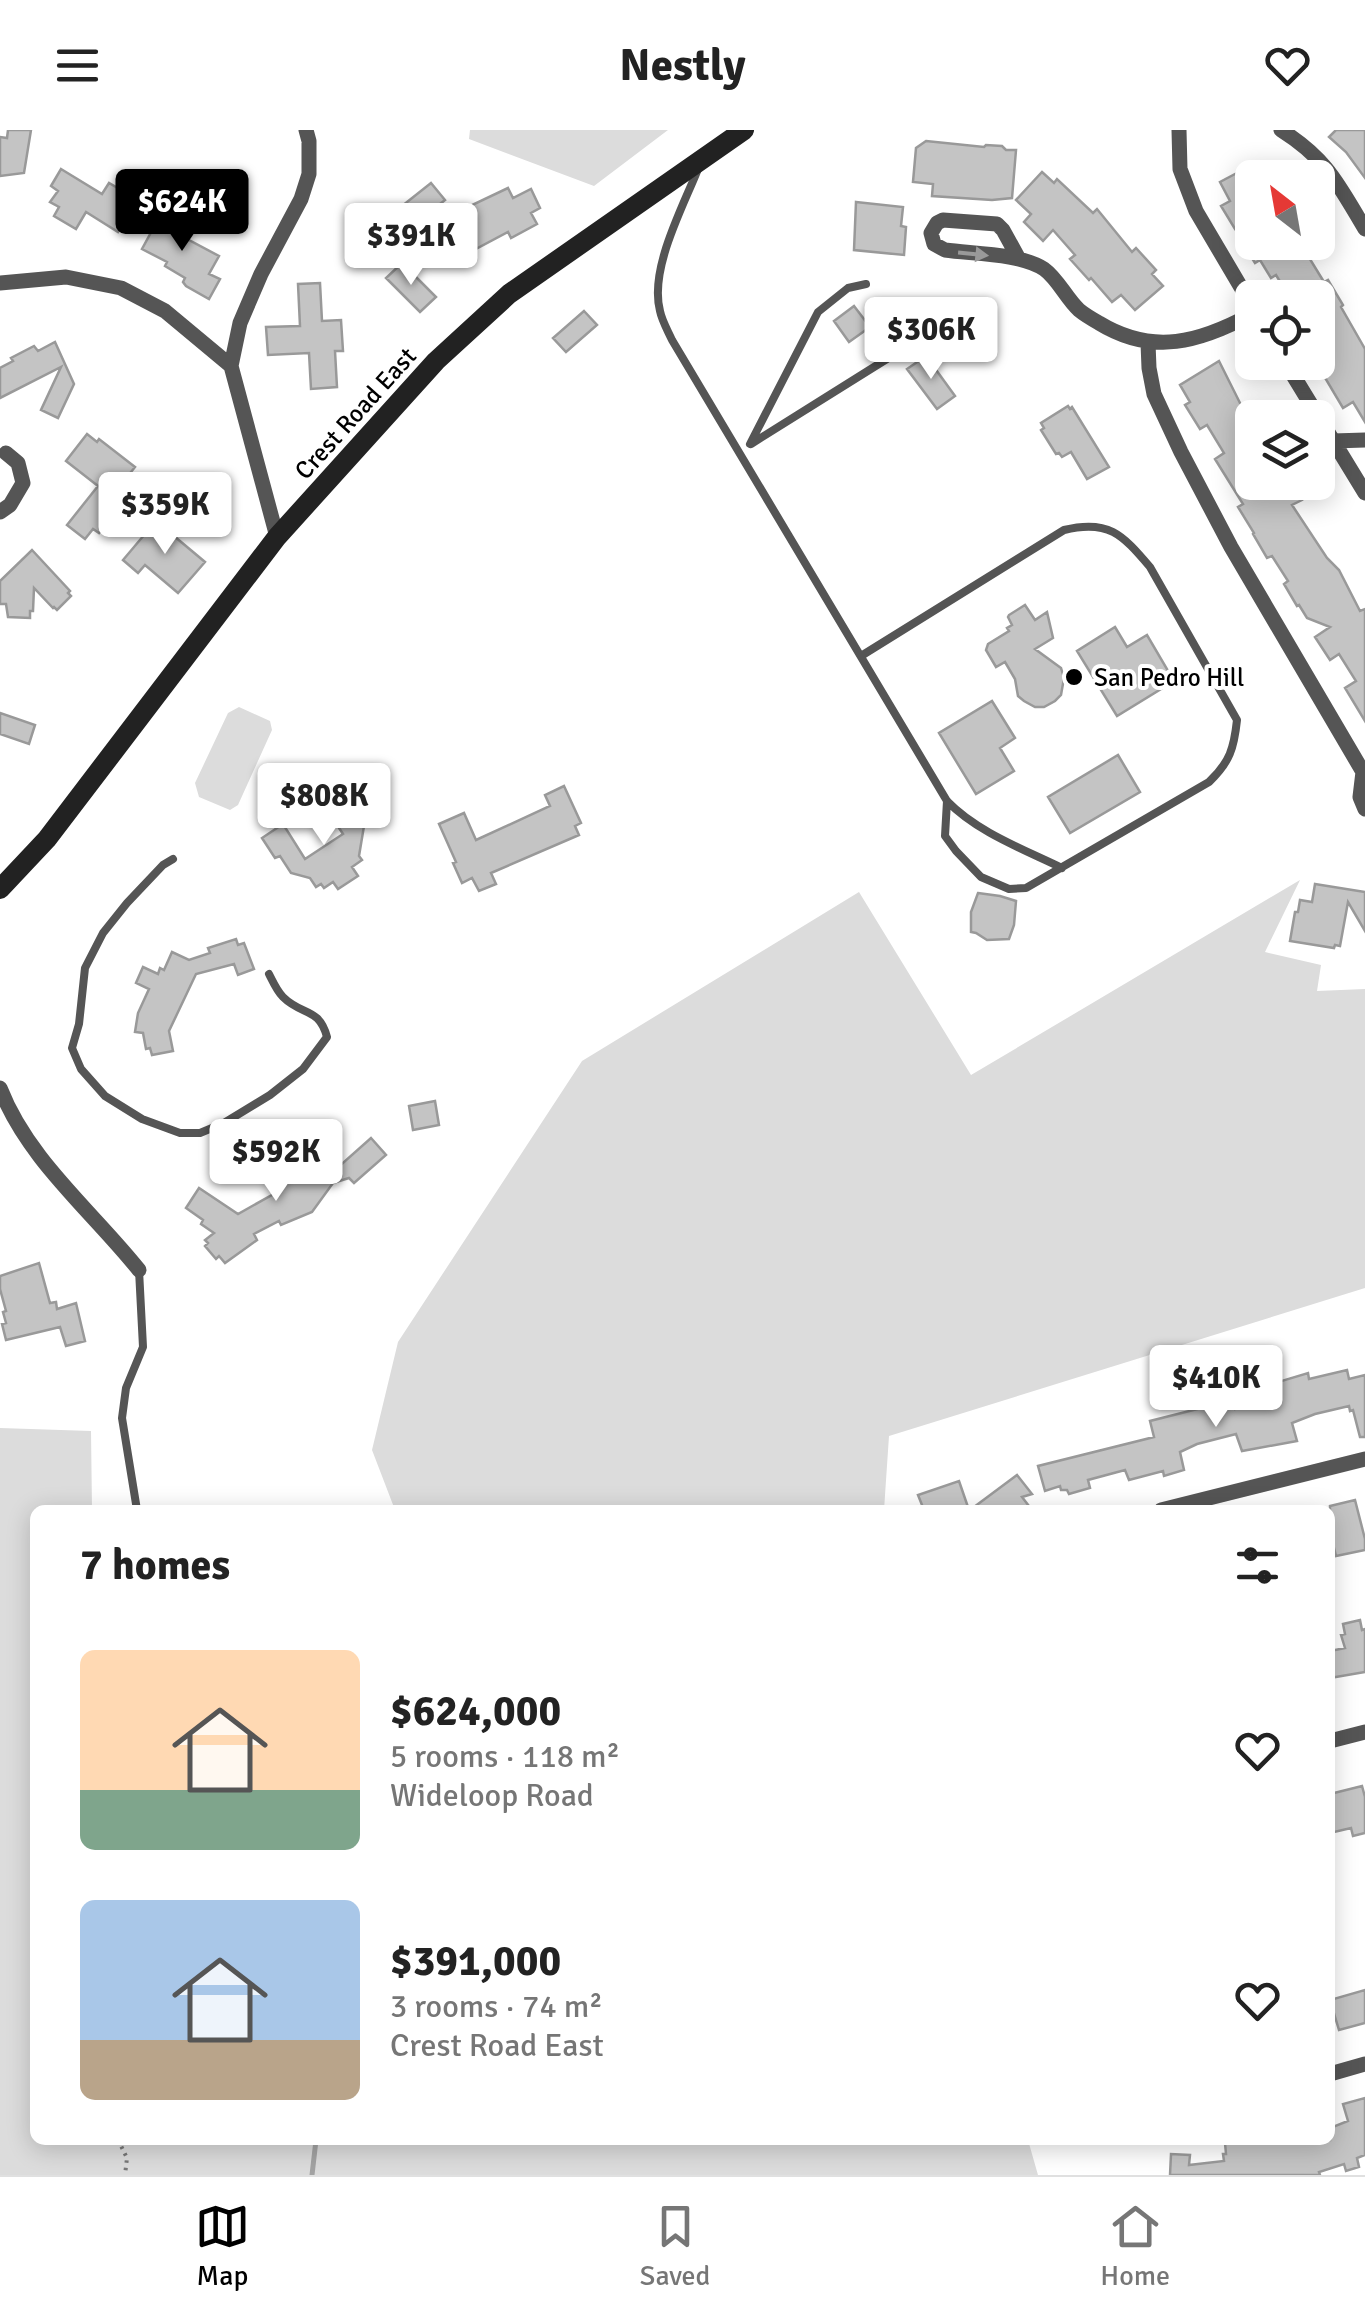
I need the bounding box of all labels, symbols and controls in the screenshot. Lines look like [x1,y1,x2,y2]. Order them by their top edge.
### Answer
icon: menu [50,38,105,93]
text: Nestly [619,38,746,93]
icon: heart [1260,38,1315,93]
north arrow [1235,160,1335,260]
map controls [1235,160,1335,500]
pin: $624K [112,169,252,254]
text: $624K [138,182,226,221]
pin: $391K [341,203,481,288]
text: $391K [367,216,455,255]
one-way arrow [958,246,990,262]
button: locate [1235,280,1335,380]
pin: $306K [861,297,1001,382]
text: $306K [887,310,975,349]
street label: Crest Road East [288,341,423,486]
button: layers [1235,400,1335,500]
pin: $359K [95,472,235,557]
text: $359K [121,485,209,524]
place label: San Pedro Hill [1094,662,1244,693]
marker: San Pedro Hill [1063,666,1085,688]
pin: $808K [254,763,394,848]
text: $808K [280,776,368,815]
pin: $592K [206,1119,346,1204]
text: $592K [232,1132,320,1171]
pin: $410K [1146,1345,1286,1430]
text: $410K [1172,1358,1260,1397]
icon: filters [1230,1538,1285,1593]
text: 7 homes [80,1540,230,1591]
text: $624,000 [390,1686,561,1737]
icon: home [160,1690,280,1810]
icon: heart [1230,1723,1285,1778]
text: 5 rooms · 118 m² [390,1737,620,1776]
text: Wideloop Road [390,1776,594,1815]
text: $391,000 [390,1936,561,1987]
icon: home [160,1940,280,2060]
icon: heart [1230,1973,1285,2028]
text: 3 rooms · 74 m² [390,1987,603,2026]
text: Crest Road East [390,2026,604,2065]
tab: Map [195,2199,250,2293]
tab: Saved [640,2199,710,2293]
tab: Home [1100,2199,1170,2293]

